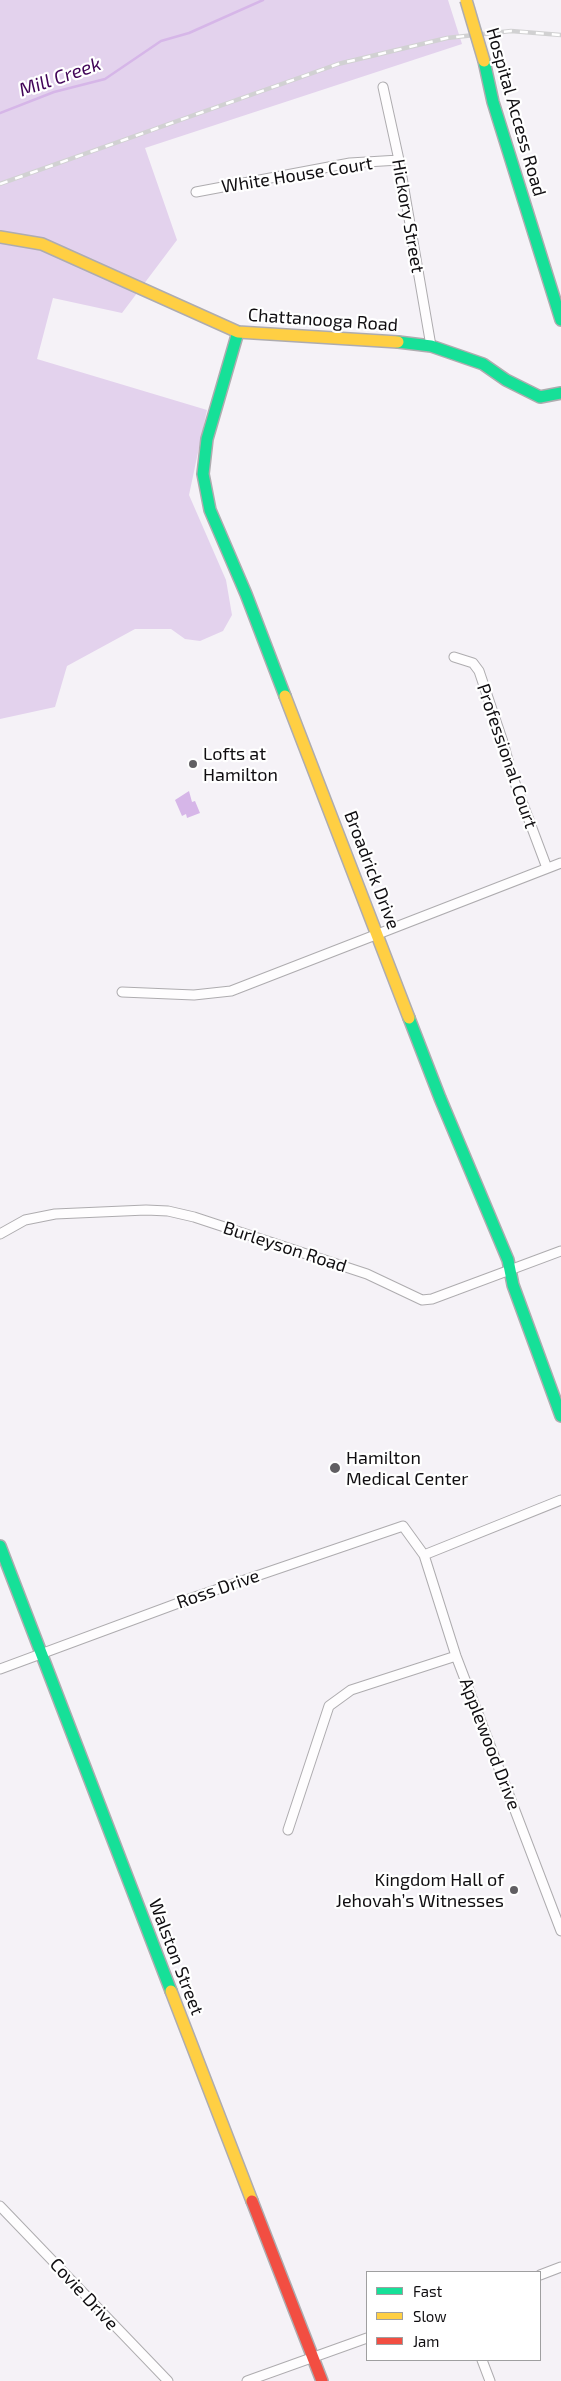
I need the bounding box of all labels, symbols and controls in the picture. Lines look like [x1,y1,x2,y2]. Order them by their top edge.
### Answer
street label: Hospital Access Road [482,25,550,199]
water label: Mill Creek [16,52,104,102]
street label: White House Court [220,152,374,198]
street label: Hickory Street [387,157,429,275]
street label: Chattanooga Road [247,304,399,336]
street label: Professional Court [472,681,542,831]
place label: Lofts at Hamilton [203,743,278,786]
marker: Lofts at Hamilton [187,758,199,770]
street label: Broadrick Drive [340,808,404,932]
street label: Burleyson Road [221,1217,349,1277]
place label: Hamilton Medical Center [346,1447,468,1490]
marker: Hamilton Medical Center [328,1461,342,1475]
street label: Ross Drive [174,1565,262,1613]
street label: Applewood Drive [455,1675,525,1813]
place label: Kingdom Hall of Jehovah’s Witnesses [336,1869,504,1912]
marker: Kingdom Hall of Jehovah’s Witnesses [508,1884,520,1896]
street label: Walston Street [144,1896,208,2018]
street label: Covie Drive [45,2253,123,2335]
legend [366,2271,541,2361]
text: Fast [413,2282,442,2300]
text: Slow [413,2307,447,2325]
text: Jam [413,2332,439,2350]

